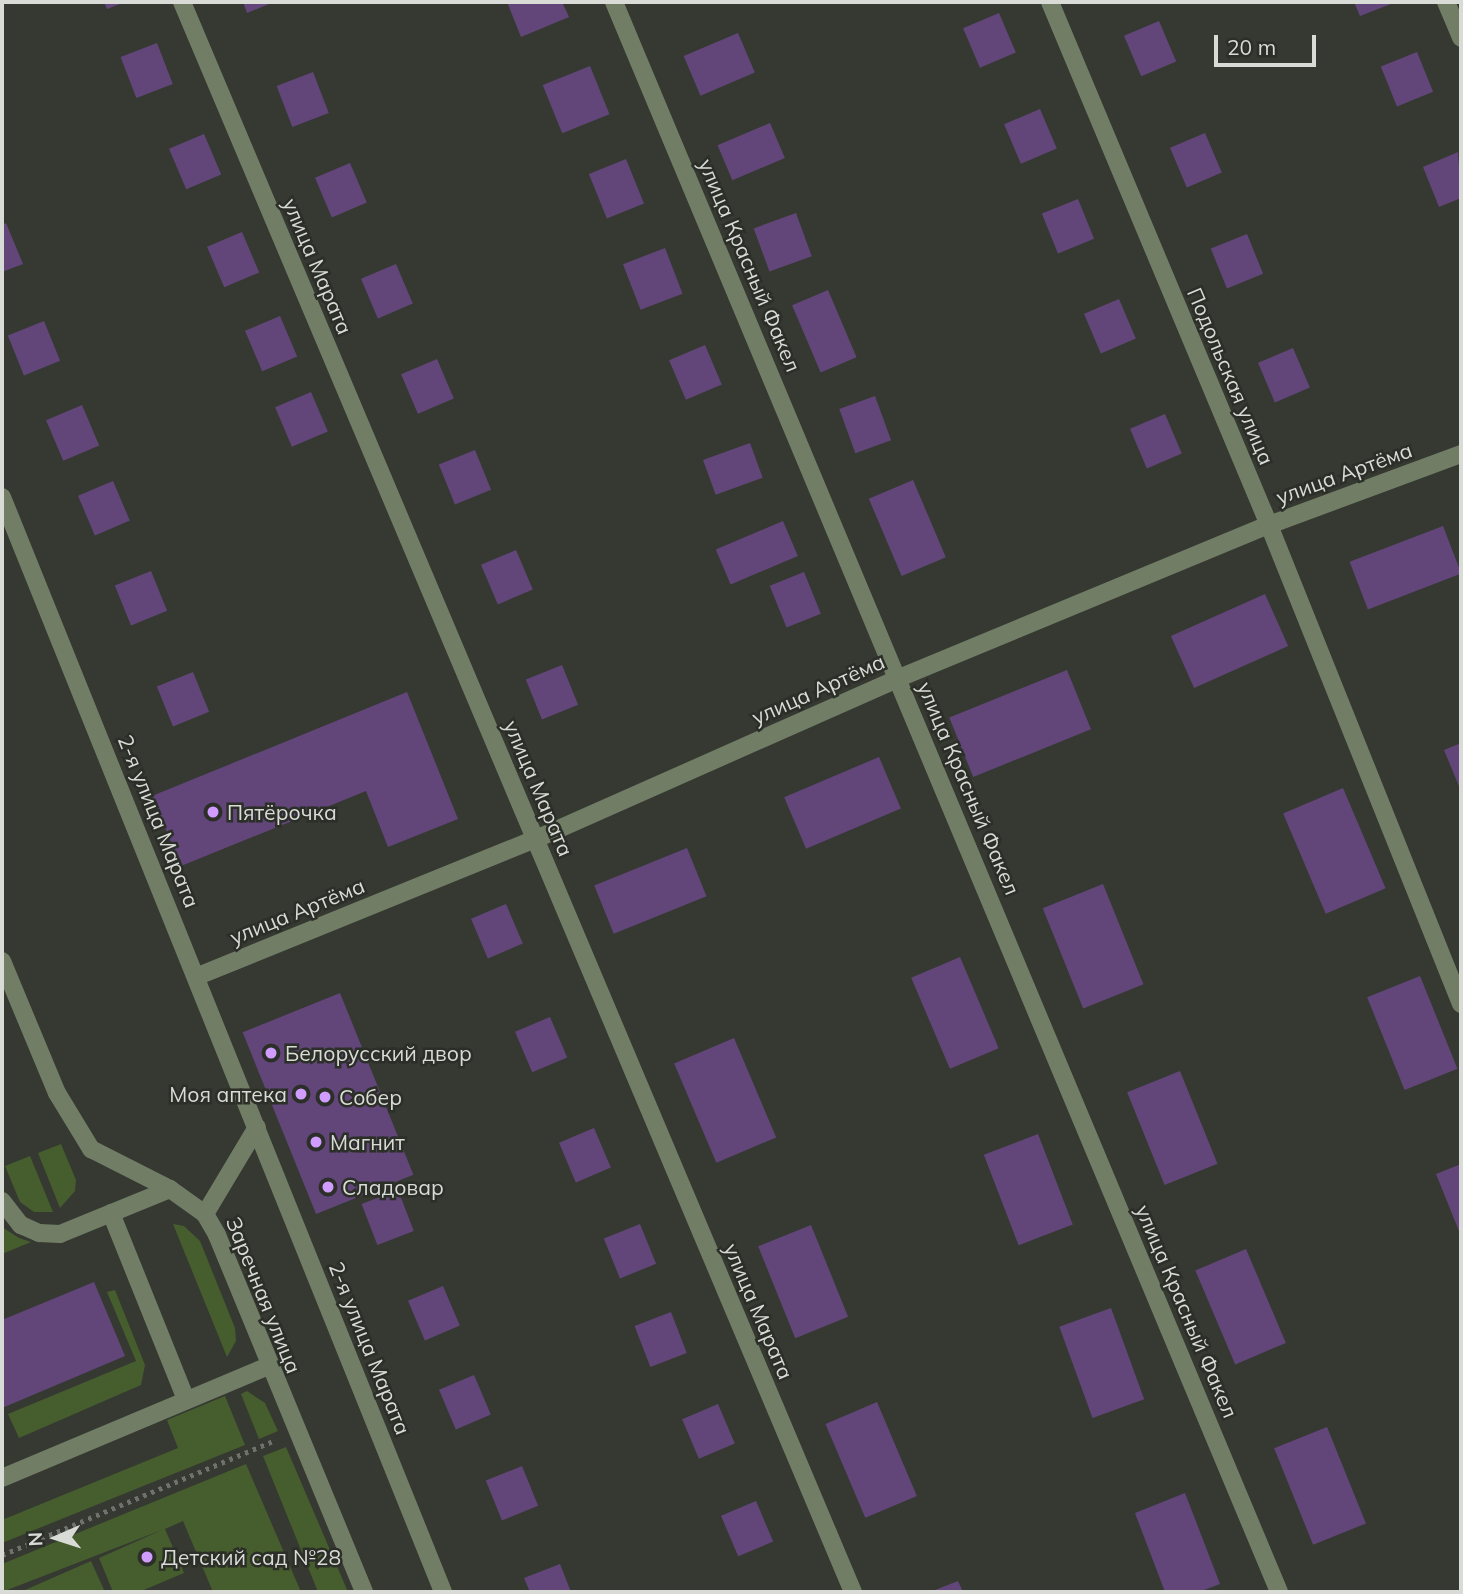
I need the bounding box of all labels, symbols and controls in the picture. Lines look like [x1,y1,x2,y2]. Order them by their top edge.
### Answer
scale bar [1218,21,1320,65]
text: 20 m [1227,34,1276,60]
street label: улица Красный Факел [694,155,806,375]
street label: улица Марата [278,194,358,338]
street label: Подольская улица [1182,284,1280,468]
street label: улица Артёма [1272,437,1416,509]
street label: улица Артёма [748,648,888,730]
street label: улица Красный Факел [913,678,1025,898]
street label: улица Марата [499,716,579,860]
street label: 2-я улица Марата [113,731,205,911]
place label: Пятёрочка [227,799,337,825]
marker: Пятёрочка [205,804,221,820]
street label: улица Артёма [226,873,368,949]
place label: Белорусский двор [285,1040,472,1066]
marker: Белорусский двор [263,1045,279,1061]
place label: Моя аптека [169,1081,287,1107]
place label: Собер [339,1084,402,1110]
marker: Моя аптека [293,1086,309,1102]
marker: Собер [317,1089,333,1105]
place label: Магнит [330,1129,405,1155]
marker: Магнит [308,1134,324,1150]
place label: Сладовар [342,1174,444,1200]
marker: Сладовар [320,1179,336,1195]
street label: улица Красный Факел [1131,1201,1243,1421]
street label: Заречная улица [221,1213,307,1377]
street label: улица Марата [719,1239,799,1383]
street label: 2-я улица Марата [324,1258,416,1438]
north arrow [21,1503,91,1573]
text: N [23,1531,47,1547]
place label: Детский сад №28 [161,1544,341,1570]
marker: Детский сад №28 [139,1549,155,1565]

